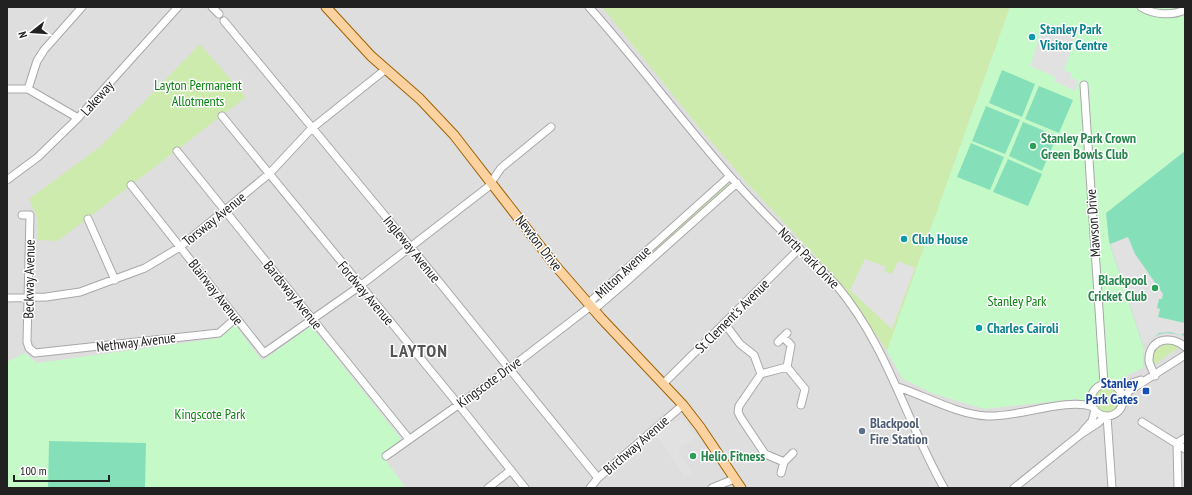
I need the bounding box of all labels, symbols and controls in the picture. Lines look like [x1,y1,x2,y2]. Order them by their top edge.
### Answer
north arrow [12,12,52,52]
place label: Stanley Park Visitor Centre [1039,20,1108,54]
text: N [15,30,30,40]
marker: Stanley Park Visitor Centre [1027,32,1037,42]
street label: Lakeway [76,76,118,119]
park label: Layton Permanent Allotments [154,76,242,110]
place label: Stanley Park Crown Green Bowls Club [1041,129,1136,163]
marker: Stanley Park Crown Green Bowls Club [1028,141,1038,151]
street label: Torsway Avenue [179,188,249,250]
street label: Mawson Drive [1082,188,1104,258]
street label: Ingleway Avenue [379,212,445,286]
street label: Newton Drive [512,212,566,275]
street label: North Park Drive [774,223,844,293]
place label: Club House [912,230,968,248]
marker: Club House [899,234,909,244]
street label: Beckway Avenue [19,239,39,319]
street label: Milton Avenue [592,242,655,302]
street label: Blairway Avenue [185,255,248,329]
street label: Bardsway Avenue [260,257,326,333]
street label: Fordway Avenue [334,257,398,329]
place label: Blackpool Cricket Club [1088,271,1148,305]
street label: St Clement's Avenue [691,275,773,357]
marker: Blackpool Cricket Club [1150,283,1160,293]
park label: Stanley Park [987,292,1047,310]
place label: Charles Cairoli [987,319,1059,337]
marker: Charles Cairoli [974,323,984,333]
street label: Nethway Avenue [95,328,177,356]
district label: LAYTON [390,339,448,362]
street label: Kingscote Drive [453,352,525,411]
place label: Stanley Park Gates [1086,374,1138,408]
marker: Stanley Park Gates [1141,386,1151,396]
park label: Kingscote Park [175,405,246,423]
street label: Birchway Avenue [599,411,673,478]
place label: Blackpool Fire Station [870,414,928,448]
marker: Blackpool Fire Station [857,426,867,436]
place label: Helio Fitness [701,447,765,465]
marker: Helio Fitness [688,451,698,461]
scale bar [14,457,109,483]
text: 100 m [20,463,47,478]

